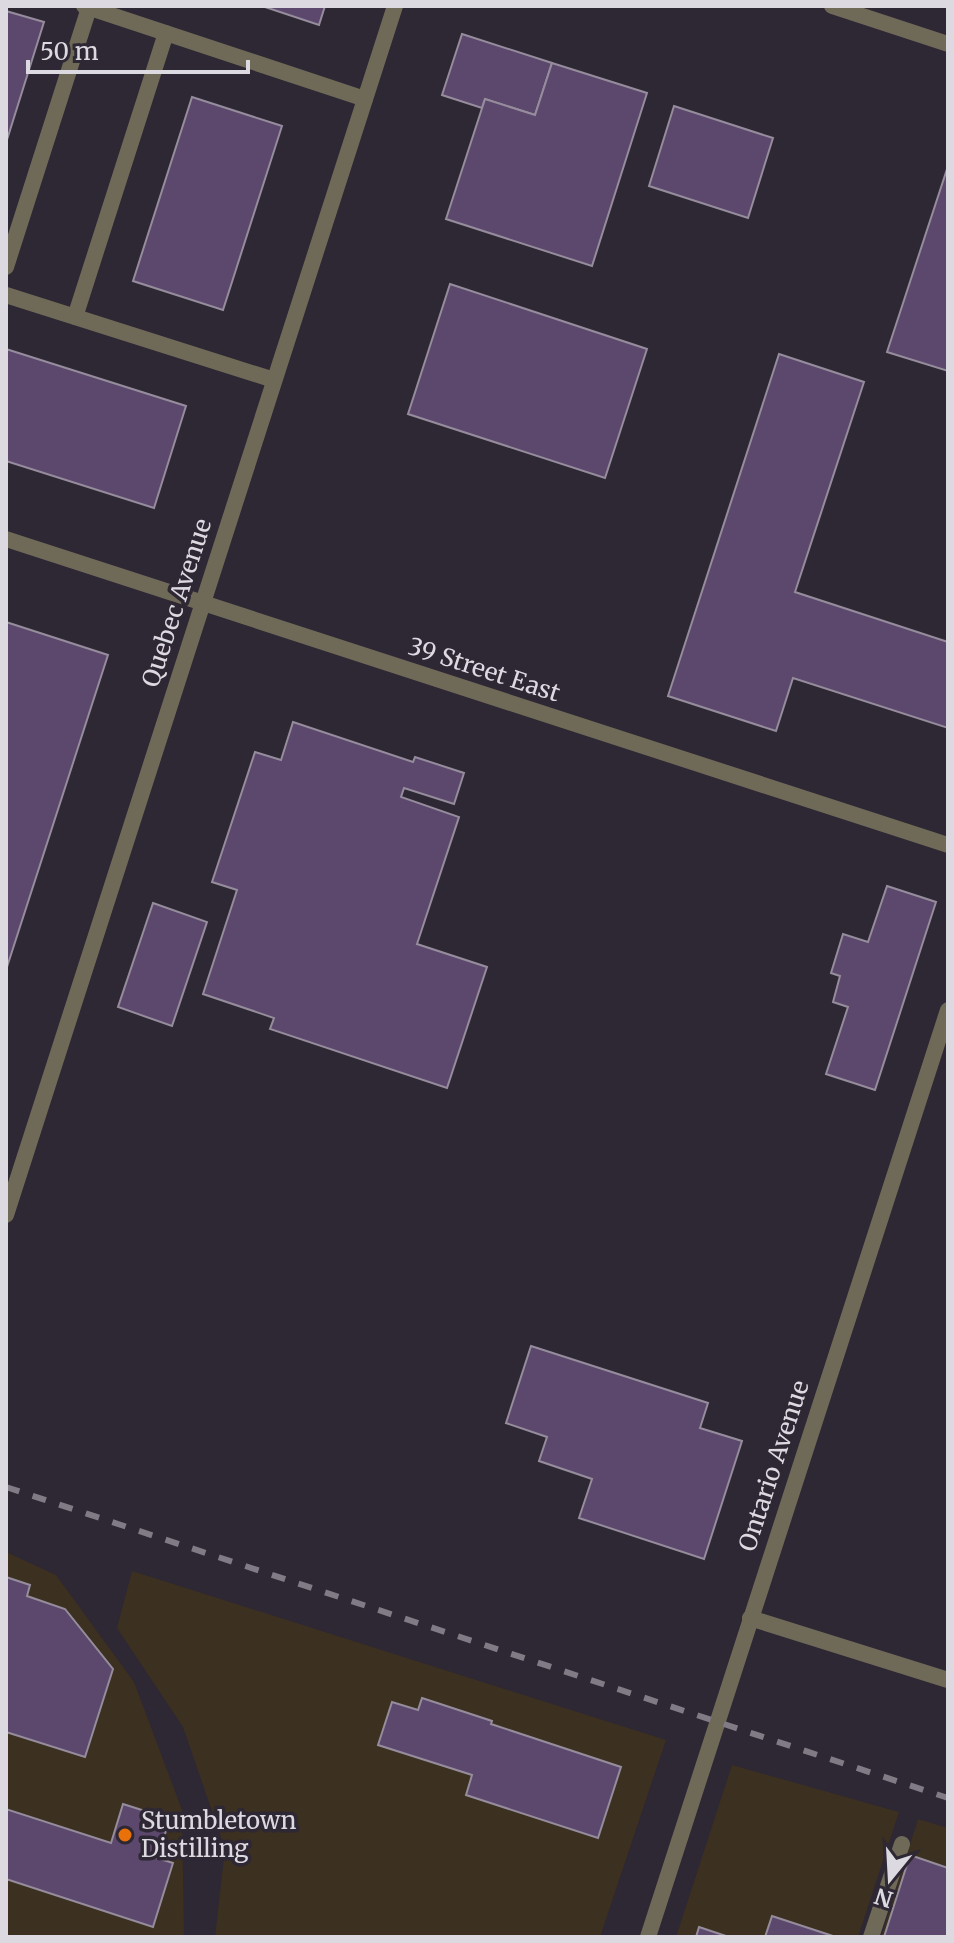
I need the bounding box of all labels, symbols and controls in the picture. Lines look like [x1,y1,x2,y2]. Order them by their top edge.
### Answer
scale bar [28,24,248,74]
text: 50 m [40,36,99,67]
street label: Quebec Avenue [135,515,218,691]
street label: 39 Street East [404,630,565,709]
street label: Ontario Avenue [731,1377,816,1555]
place label: Stumbletown Distilling [141,1805,297,1864]
marker: Stumbletown Distilling [116,1826,134,1844]
north arrow [850,1839,930,1919]
text: N [871,1882,896,1914]

